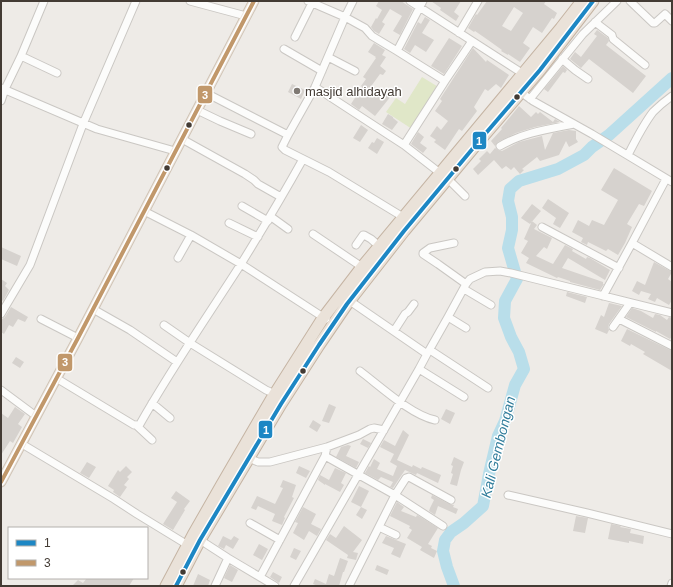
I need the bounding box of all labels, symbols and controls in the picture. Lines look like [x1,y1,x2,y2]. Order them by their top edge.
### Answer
place label: masjid alhidayah [305,84,402,99]
line badge: 3 [197,85,213,104]
marker: masjid alhidayah [292,86,302,96]
text: 3 [202,89,208,101]
unlabelled marker [512,92,522,102]
unlabelled marker [184,120,194,130]
line badge: 1 [472,131,487,150]
text: 1 [476,135,482,147]
unlabelled marker [162,163,172,173]
unlabelled marker [451,164,461,174]
line badge: 3 [57,353,73,372]
text: 3 [62,356,68,368]
unlabelled marker [298,366,308,376]
water label: Kali Gembongan [478,394,518,500]
line badge: 1 [258,420,273,439]
text: 1 [263,424,269,436]
legend [8,527,148,579]
text: 1 [44,536,51,550]
text: 3 [44,556,51,570]
unlabelled marker [178,567,188,577]

